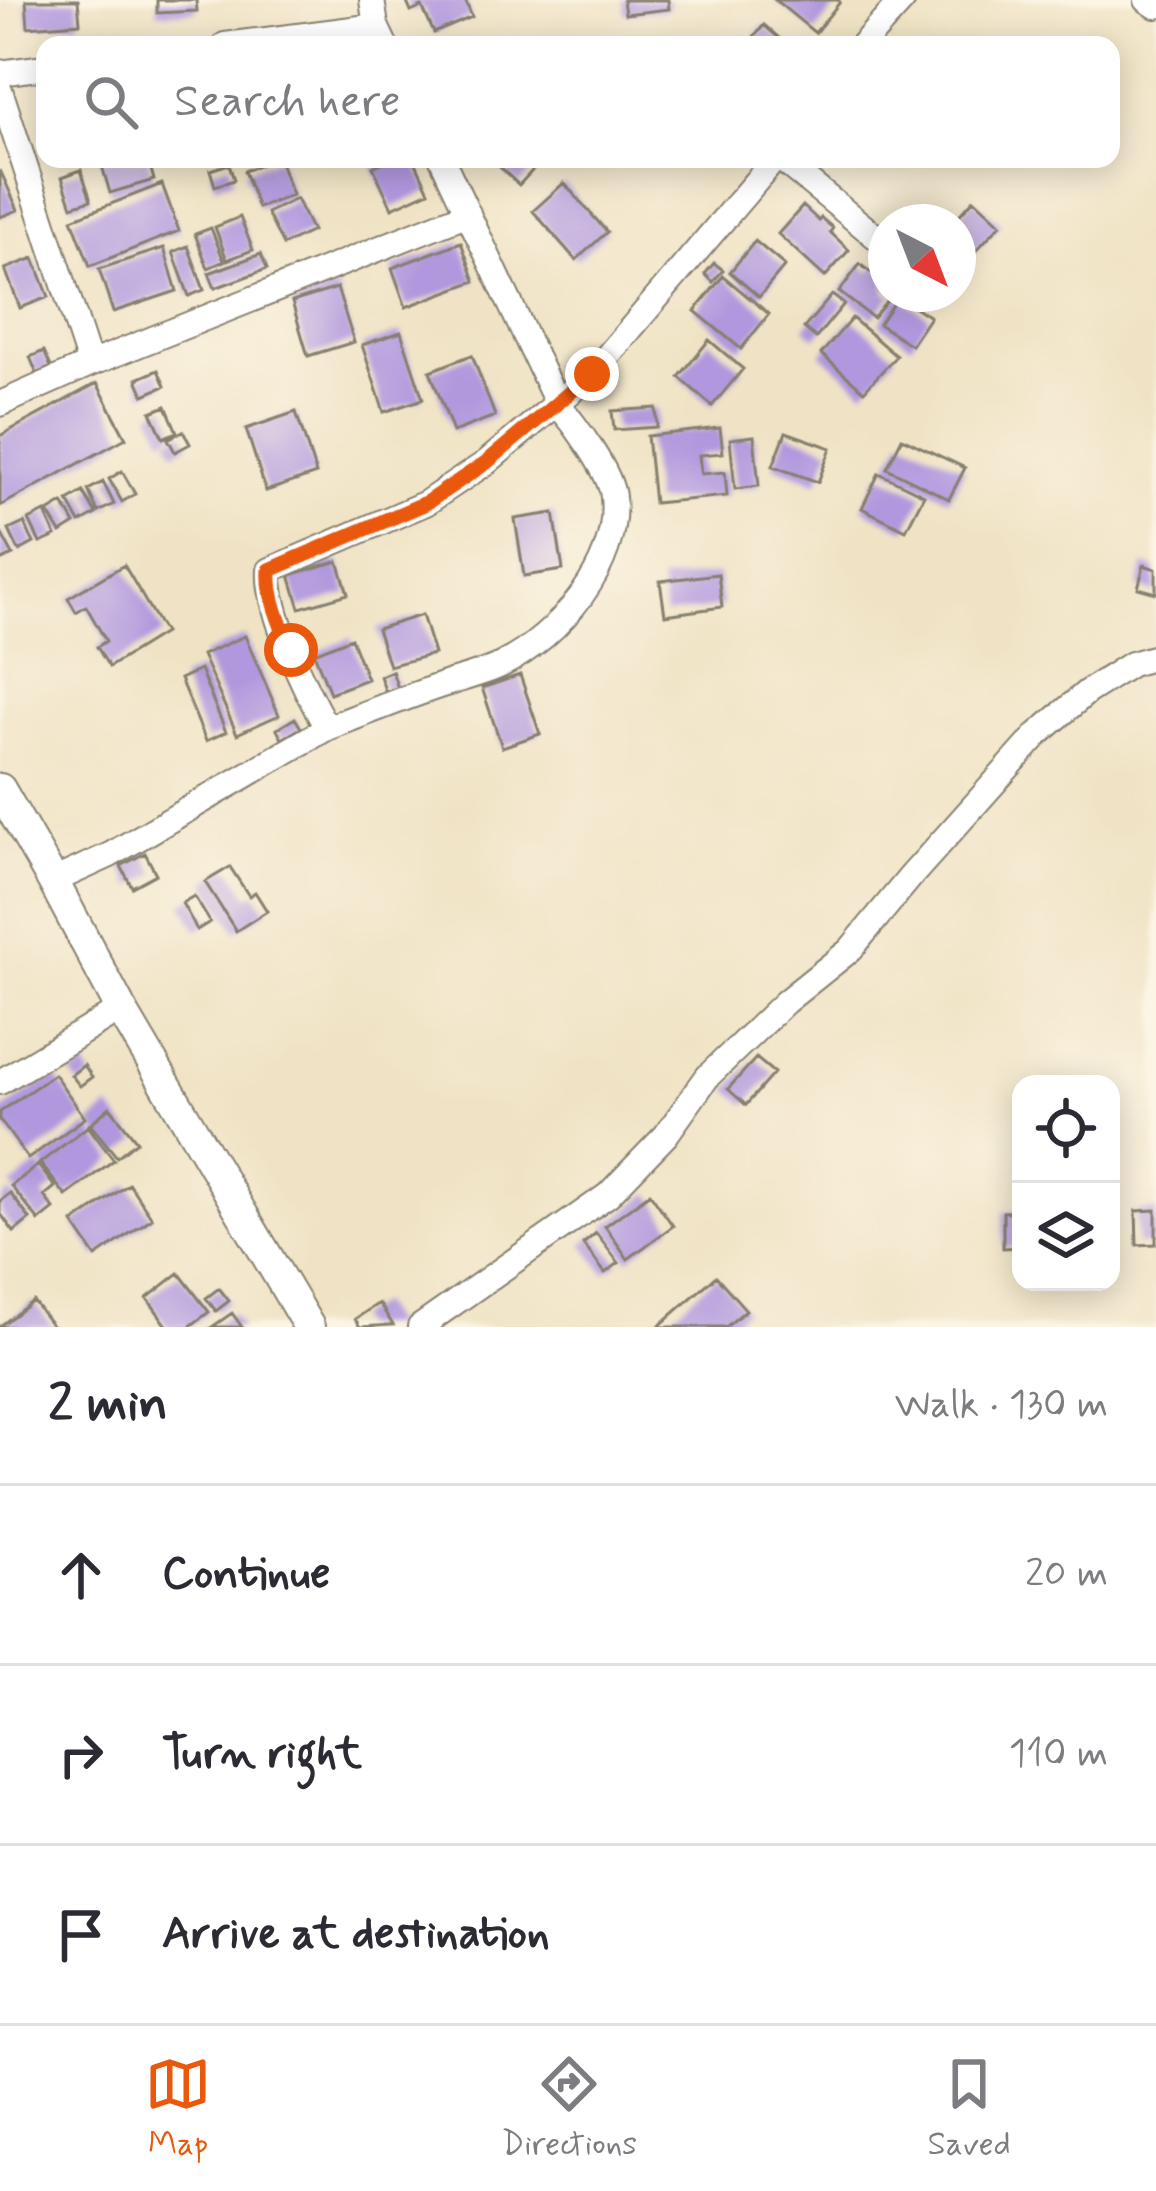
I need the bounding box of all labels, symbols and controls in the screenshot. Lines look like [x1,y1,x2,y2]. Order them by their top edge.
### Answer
search box [36,36,1120,168]
icon: search [78,69,144,135]
text: Search here [174,73,401,132]
north arrow [868,204,976,312]
route end [565,347,619,401]
route start [264,623,318,677]
map controls [1012,1075,1120,1291]
button: locate [1012,1075,1120,1183]
button: layers [1012,1183,1120,1291]
text: 2 min [48,1372,168,1438]
text: Walk · 130 m [895,1380,1108,1431]
icon: ahead [48,1542,114,1608]
text: Continue [162,1545,330,1604]
text: 20 m [1025,1549,1108,1600]
icon: right [48,1722,114,1788]
text: Turn right [162,1725,362,1784]
text: 110 m [1009,1729,1108,1780]
icon: arrive [48,1902,114,1968]
text: Arrive at destination [162,1905,550,1964]
tab: Map [145,2051,211,2167]
tab: Directions [501,2051,637,2167]
tab: Saved [927,2051,1011,2167]

